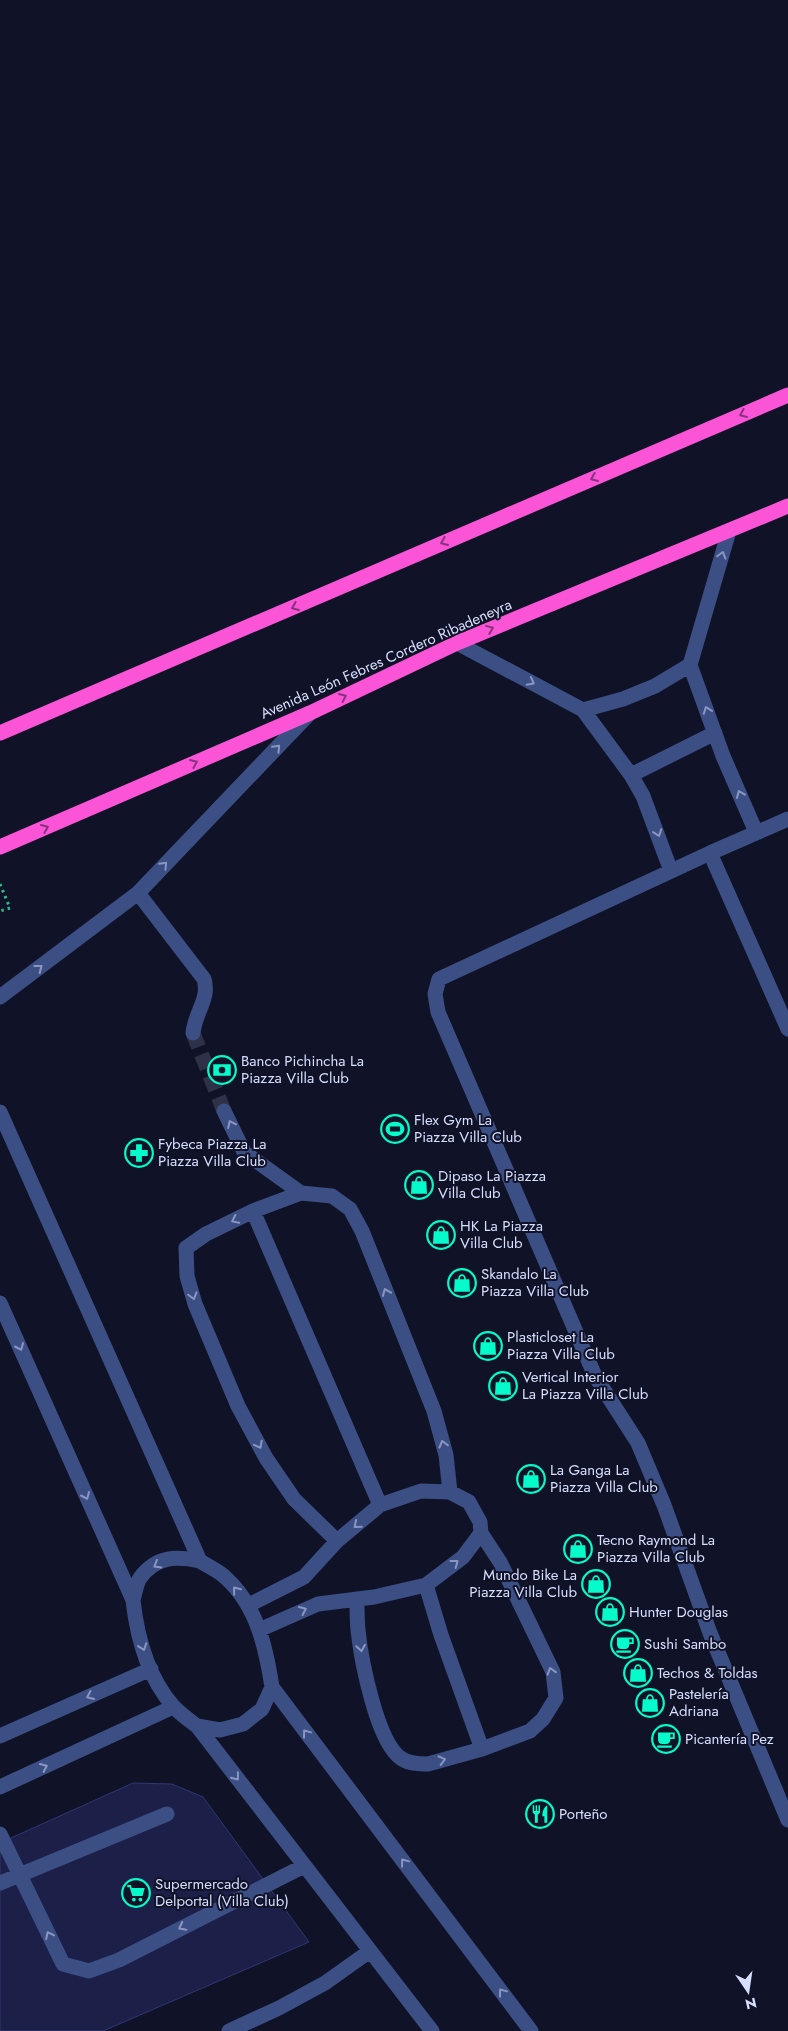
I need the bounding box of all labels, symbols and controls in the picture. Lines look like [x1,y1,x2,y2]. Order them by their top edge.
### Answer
one-way arrow [739,408,748,419]
one-way arrow [590,472,599,483]
one-way arrow [441,537,449,547]
one-way arrow [717,552,727,560]
street label: Avenida León Febres Cordero Ribadeneyra [257,593,515,725]
one-way arrow [291,600,300,611]
one-way arrow [485,625,494,636]
one-way arrow [526,676,535,686]
one-way arrow [337,694,346,704]
one-way arrow [703,706,713,715]
one-way arrow [271,744,280,753]
one-way arrow [189,759,198,770]
one-way arrow [735,790,746,799]
one-way arrow [40,823,49,834]
one-way arrow [652,828,662,837]
one-way arrow [158,862,167,871]
one-way arrow [33,965,43,974]
place label: Banco Pichincha La Piazza Villa Club [241,1050,364,1089]
bank icon: Banco Pichincha La Piazza Villa Club [207,1055,237,1085]
place label: Flex Gym La Piazza Villa Club [414,1109,522,1148]
sports icon: Flex Gym La Piazza Villa Club [380,1114,410,1144]
one-way arrow [227,1121,237,1130]
place label: Fybeca Piazza La Piazza Villa Club [158,1133,267,1172]
pharmacy icon: Fybeca Piazza La Piazza Villa Club [124,1138,154,1168]
place label: Dipaso La Piazza Villa Club [438,1165,546,1204]
shop icon: Dipaso La Piazza Villa Club [404,1170,434,1200]
one-way arrow [231,1214,240,1224]
place label: HK La Piazza Villa Club [460,1215,543,1254]
shop icon: HK La Piazza Villa Club [426,1220,456,1250]
place label: Skandalo La Piazza Villa Club [481,1263,589,1302]
shop icon: Skandalo La Piazza Villa Club [447,1268,477,1298]
one-way arrow [382,1288,393,1297]
one-way arrow [187,1292,198,1301]
place label: Plasticloset La Piazza Villa Club [507,1326,615,1365]
shop icon: Plasticloset La Piazza Villa Club [473,1331,503,1361]
one-way arrow [13,1342,24,1351]
place label: Vertical Interior La Piazza Villa Club [522,1366,649,1405]
shop icon: Vertical Interior La Piazza Villa Club [488,1371,518,1401]
one-way arrow [253,1439,263,1448]
one-way arrow [438,1441,448,1449]
place label: La Ganga La Piazza Villa Club [550,1459,658,1498]
shop icon: La Ganga La Piazza Villa Club [516,1464,546,1494]
one-way arrow [80,1491,91,1500]
one-way arrow [353,1519,362,1528]
place label: Tecno Raymond La Piazza Villa Club [597,1529,715,1568]
shop icon: Tecno Raymond La Piazza Villa Club [563,1534,593,1564]
one-way arrow [154,1559,163,1569]
one-way arrow [449,1560,458,1568]
place label: Mundo Bike La Piazza Villa Club [469,1564,577,1603]
shop icon: Mundo Bike La Piazza Villa Club [581,1569,611,1599]
one-way arrow [233,1587,241,1596]
shop icon: Hunter Douglas [595,1597,625,1627]
place label: Hunter Douglas [629,1601,728,1623]
one-way arrow [298,1606,307,1616]
cafe icon: Sushi Sambo [610,1629,640,1659]
place label: Sushi Sambo [644,1633,726,1655]
one-way arrow [137,1642,147,1651]
one-way arrow [355,1643,365,1652]
shop icon: Techos & Toldas [623,1658,653,1688]
place label: Techos & Toldas [657,1662,758,1684]
one-way arrow [547,1667,557,1676]
place label: Pastelería Adriana [669,1683,729,1722]
shop icon: Pastelería Adriana [635,1688,665,1718]
one-way arrow [86,1690,95,1701]
cafe icon: Picantería Pez [651,1724,681,1754]
place label: Picantería Pez [685,1728,774,1750]
one-way arrow [304,1730,312,1739]
one-way arrow [438,1756,446,1766]
one-way arrow [39,1762,48,1773]
one-way arrow [231,1771,239,1780]
restaurant icon: Porteño [525,1799,555,1829]
place label: Porteño [559,1803,608,1825]
one-way arrow [402,1859,410,1868]
place label: Supermercado Delportal (Villa Club) [155,1873,289,1912]
supermarket icon: Supermercado Delportal (Villa Club) [121,1878,151,1908]
one-way arrow [179,1921,188,1931]
one-way arrow [45,1931,55,1940]
north arrow [723,1966,773,2016]
one-way arrow [499,1988,508,1998]
text: N [743,1993,759,2015]

